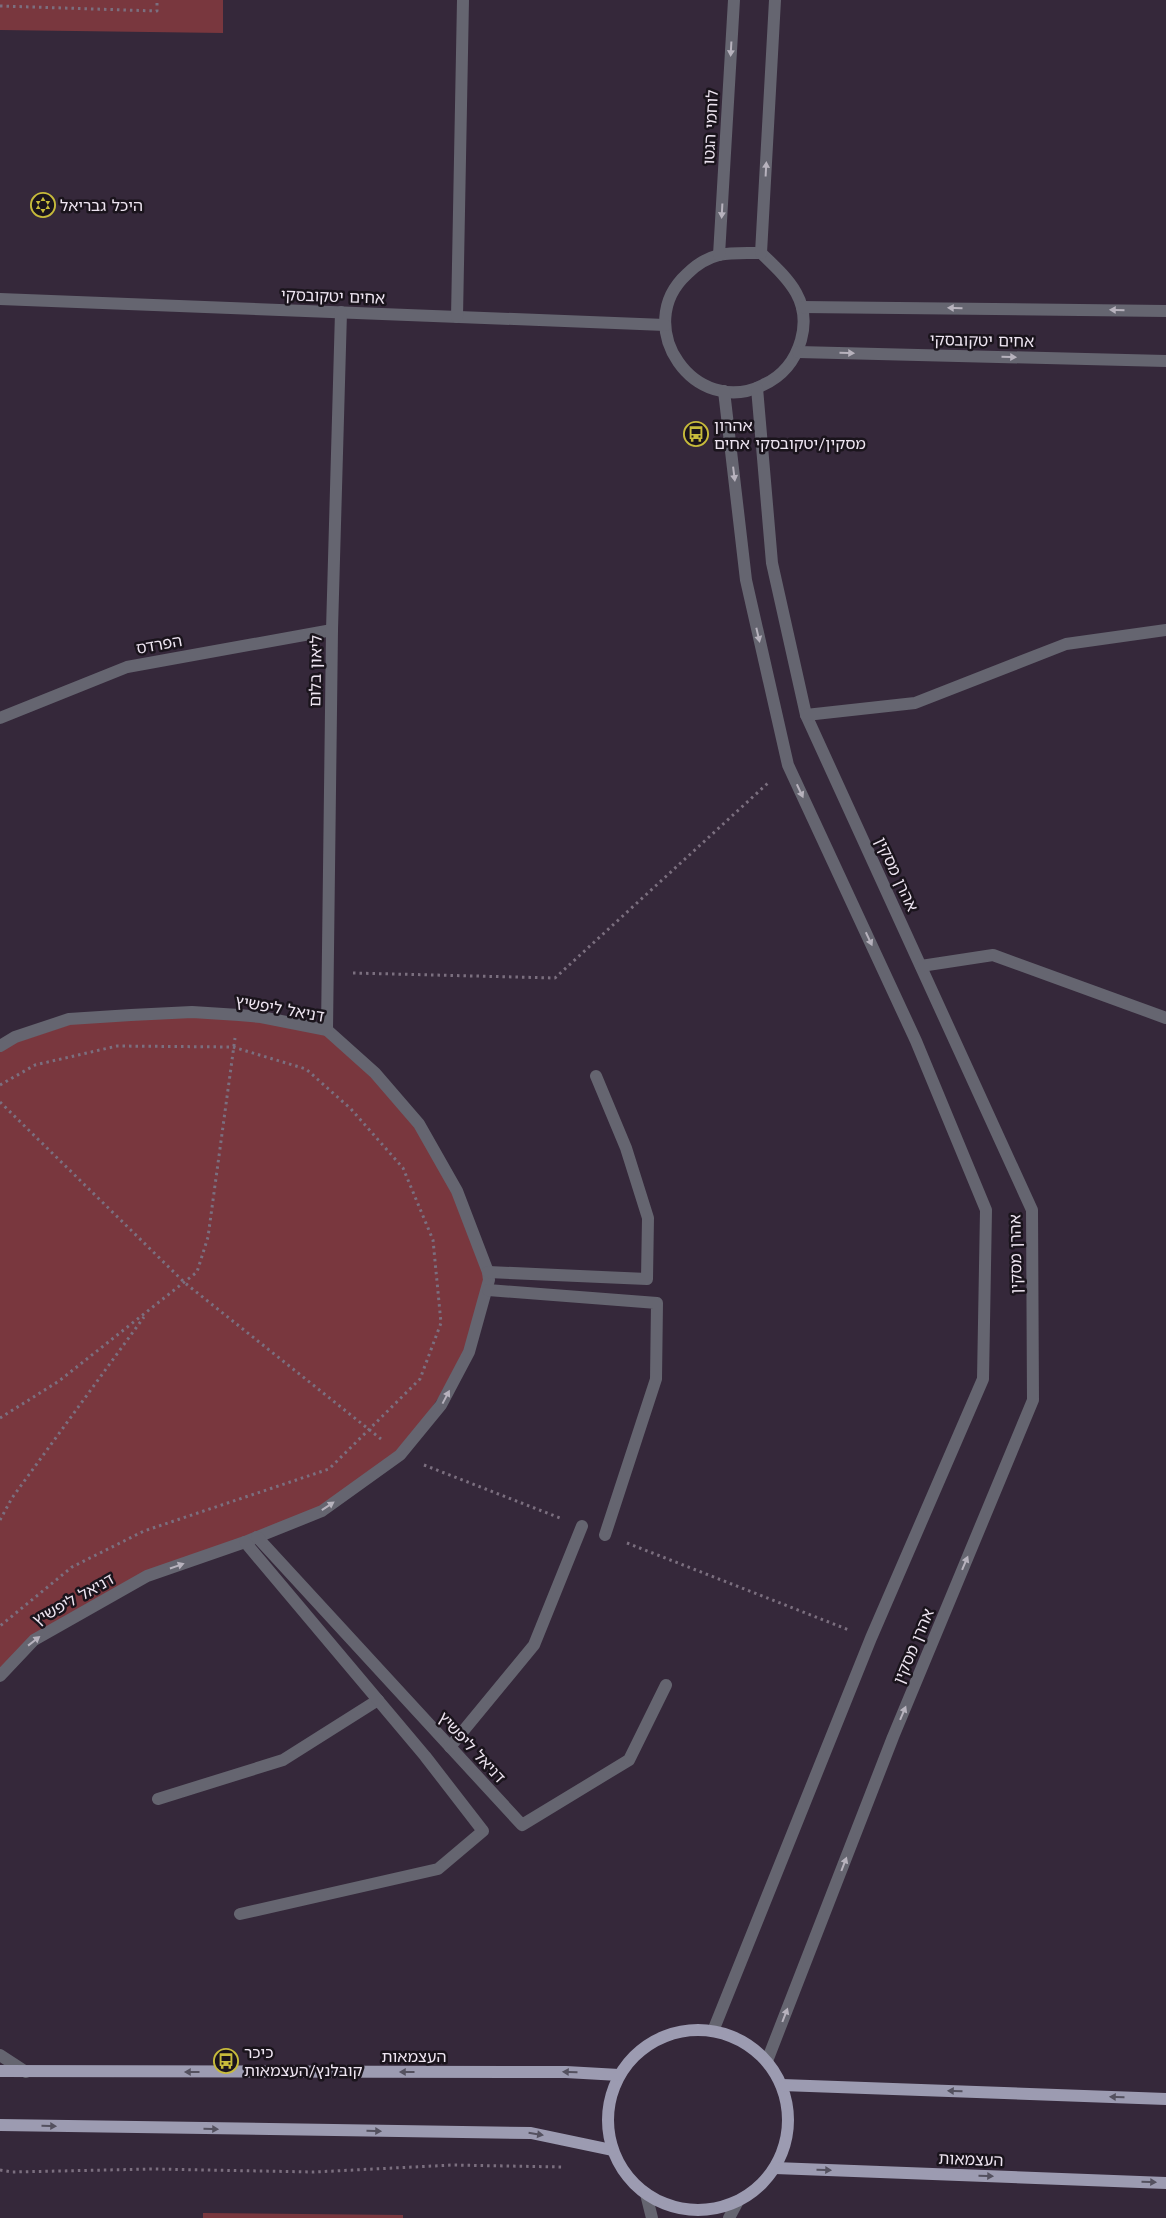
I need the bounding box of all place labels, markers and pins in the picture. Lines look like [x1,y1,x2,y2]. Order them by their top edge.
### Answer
synagogue icon: היכל גבריאל [30,192,56,218]
place label: היכל גבריאל [60,196,143,215]
place label: אהרון מסקין/יטקובסקי אחים [714,416,866,453]
bus stop icon: אהרון מסקין/יטקובסקי אחים [683,421,709,447]
place label: כיכר קובלנץ/העצמאות [244,2043,363,2080]
bus stop icon: כיכר קובלנץ/העצמאות [213,2048,239,2074]

